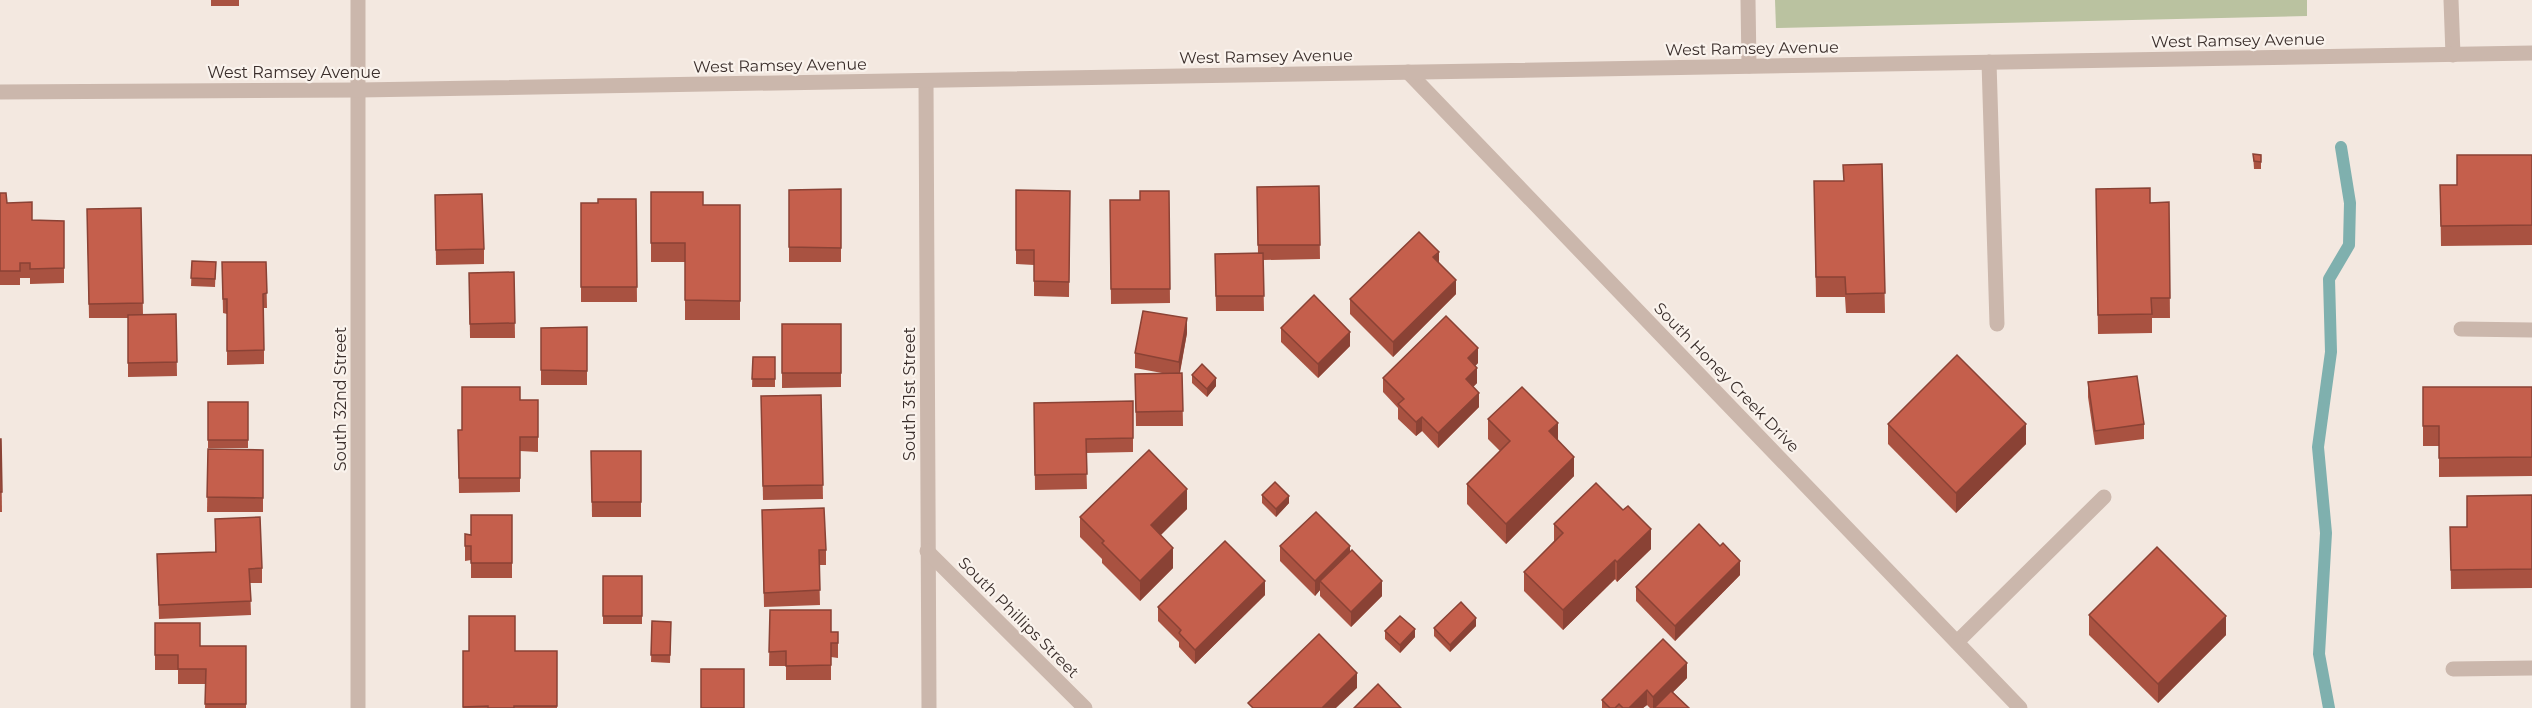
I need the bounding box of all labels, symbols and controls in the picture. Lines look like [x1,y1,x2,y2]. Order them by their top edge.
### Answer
street label: West Ramsey Avenue [2151,29,2325,52]
street label: West Ramsey Avenue [1665,37,1839,60]
street label: West Ramsey Avenue [1179,45,1353,68]
street label: West Ramsey Avenue [693,54,867,77]
street label: West Ramsey Avenue [207,63,381,82]
street label: South Honey Creek Drive [1650,298,1803,456]
street label: South 32nd Street [331,326,350,471]
street label: South 31st Street [900,327,919,461]
street label: South Phillips Street [954,553,1083,682]

